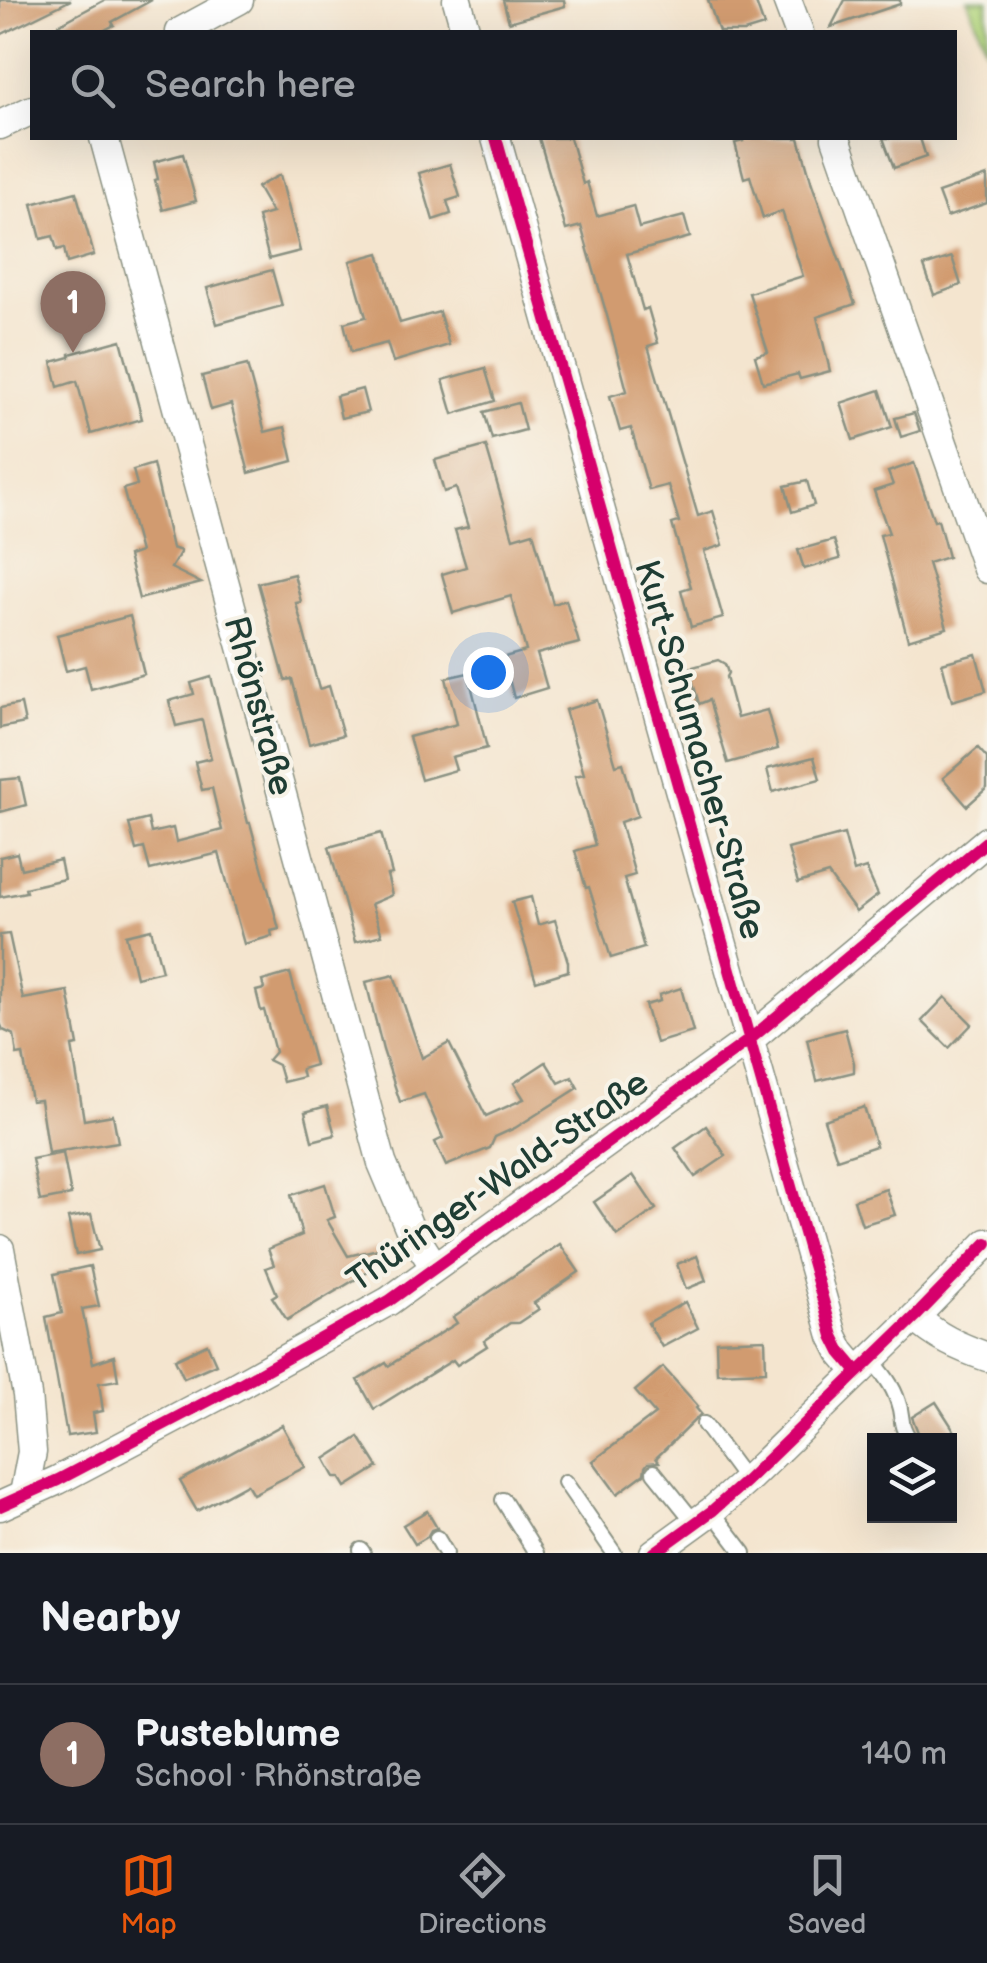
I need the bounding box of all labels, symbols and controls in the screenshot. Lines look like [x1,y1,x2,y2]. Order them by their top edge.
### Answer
search box [30,30,957,140]
icon: search [65,58,120,113]
text: Search here [145,63,356,108]
pin: 1 [40,270,106,353]
street label: Kurt-Schumacher-Straße [624,556,774,944]
street label: Rhönstraße [213,612,303,800]
your location [463,647,514,698]
street label: Thüringer-Wald-Straße [339,1062,657,1302]
map controls [867,1433,957,1523]
button: layers [867,1433,957,1523]
text: Nearby [40,1593,180,1644]
text: Pusteblume [135,1712,340,1757]
text: 1 [66,1735,79,1774]
text: 140 m [861,1735,947,1774]
text: School · Rhönstraße [135,1757,421,1796]
tab: Map [121,1848,177,1941]
tab: Directions [418,1848,547,1941]
tab: Saved [788,1848,866,1941]

